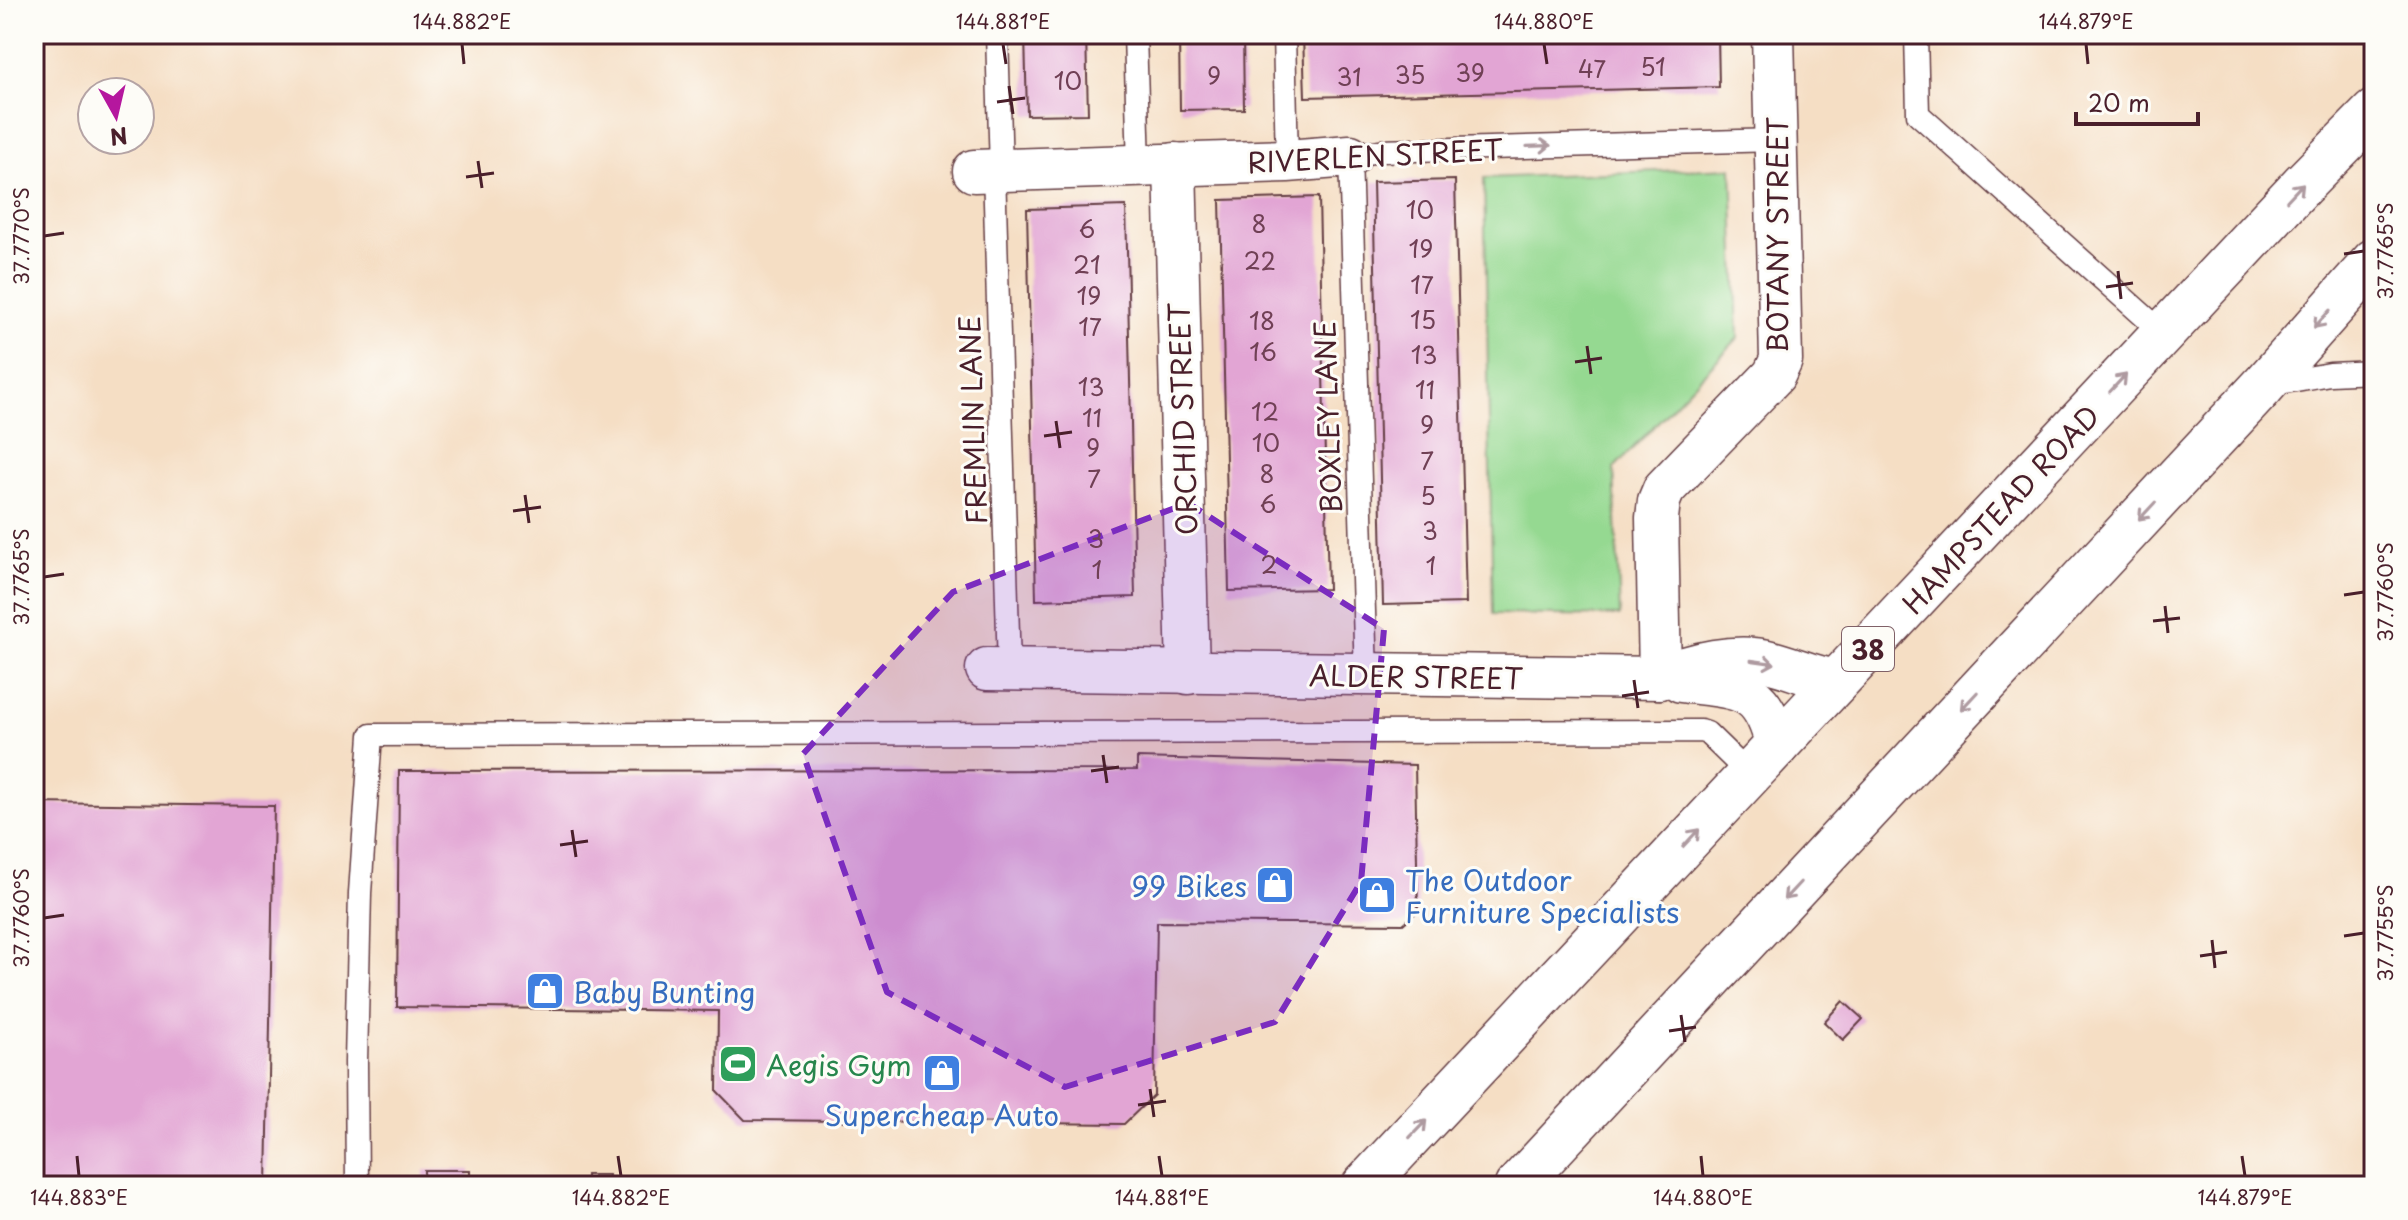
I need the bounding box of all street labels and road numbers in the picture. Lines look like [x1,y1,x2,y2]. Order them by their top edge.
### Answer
street label: BOTANY STREET [1755,117,1798,353]
street label: RIVERLEN STREET [1246,127,1504,183]
street label: ORCHID STREET [1156,301,1208,536]
street label: FREMLIN LANE [947,315,997,525]
street label: BOXLEY LANE [1302,320,1352,514]
street label: HAMPSTEAD ROAD [1891,395,2109,623]
road number: 38 [1842,627,1894,671]
street label: ALDER STREET [1309,653,1524,699]

